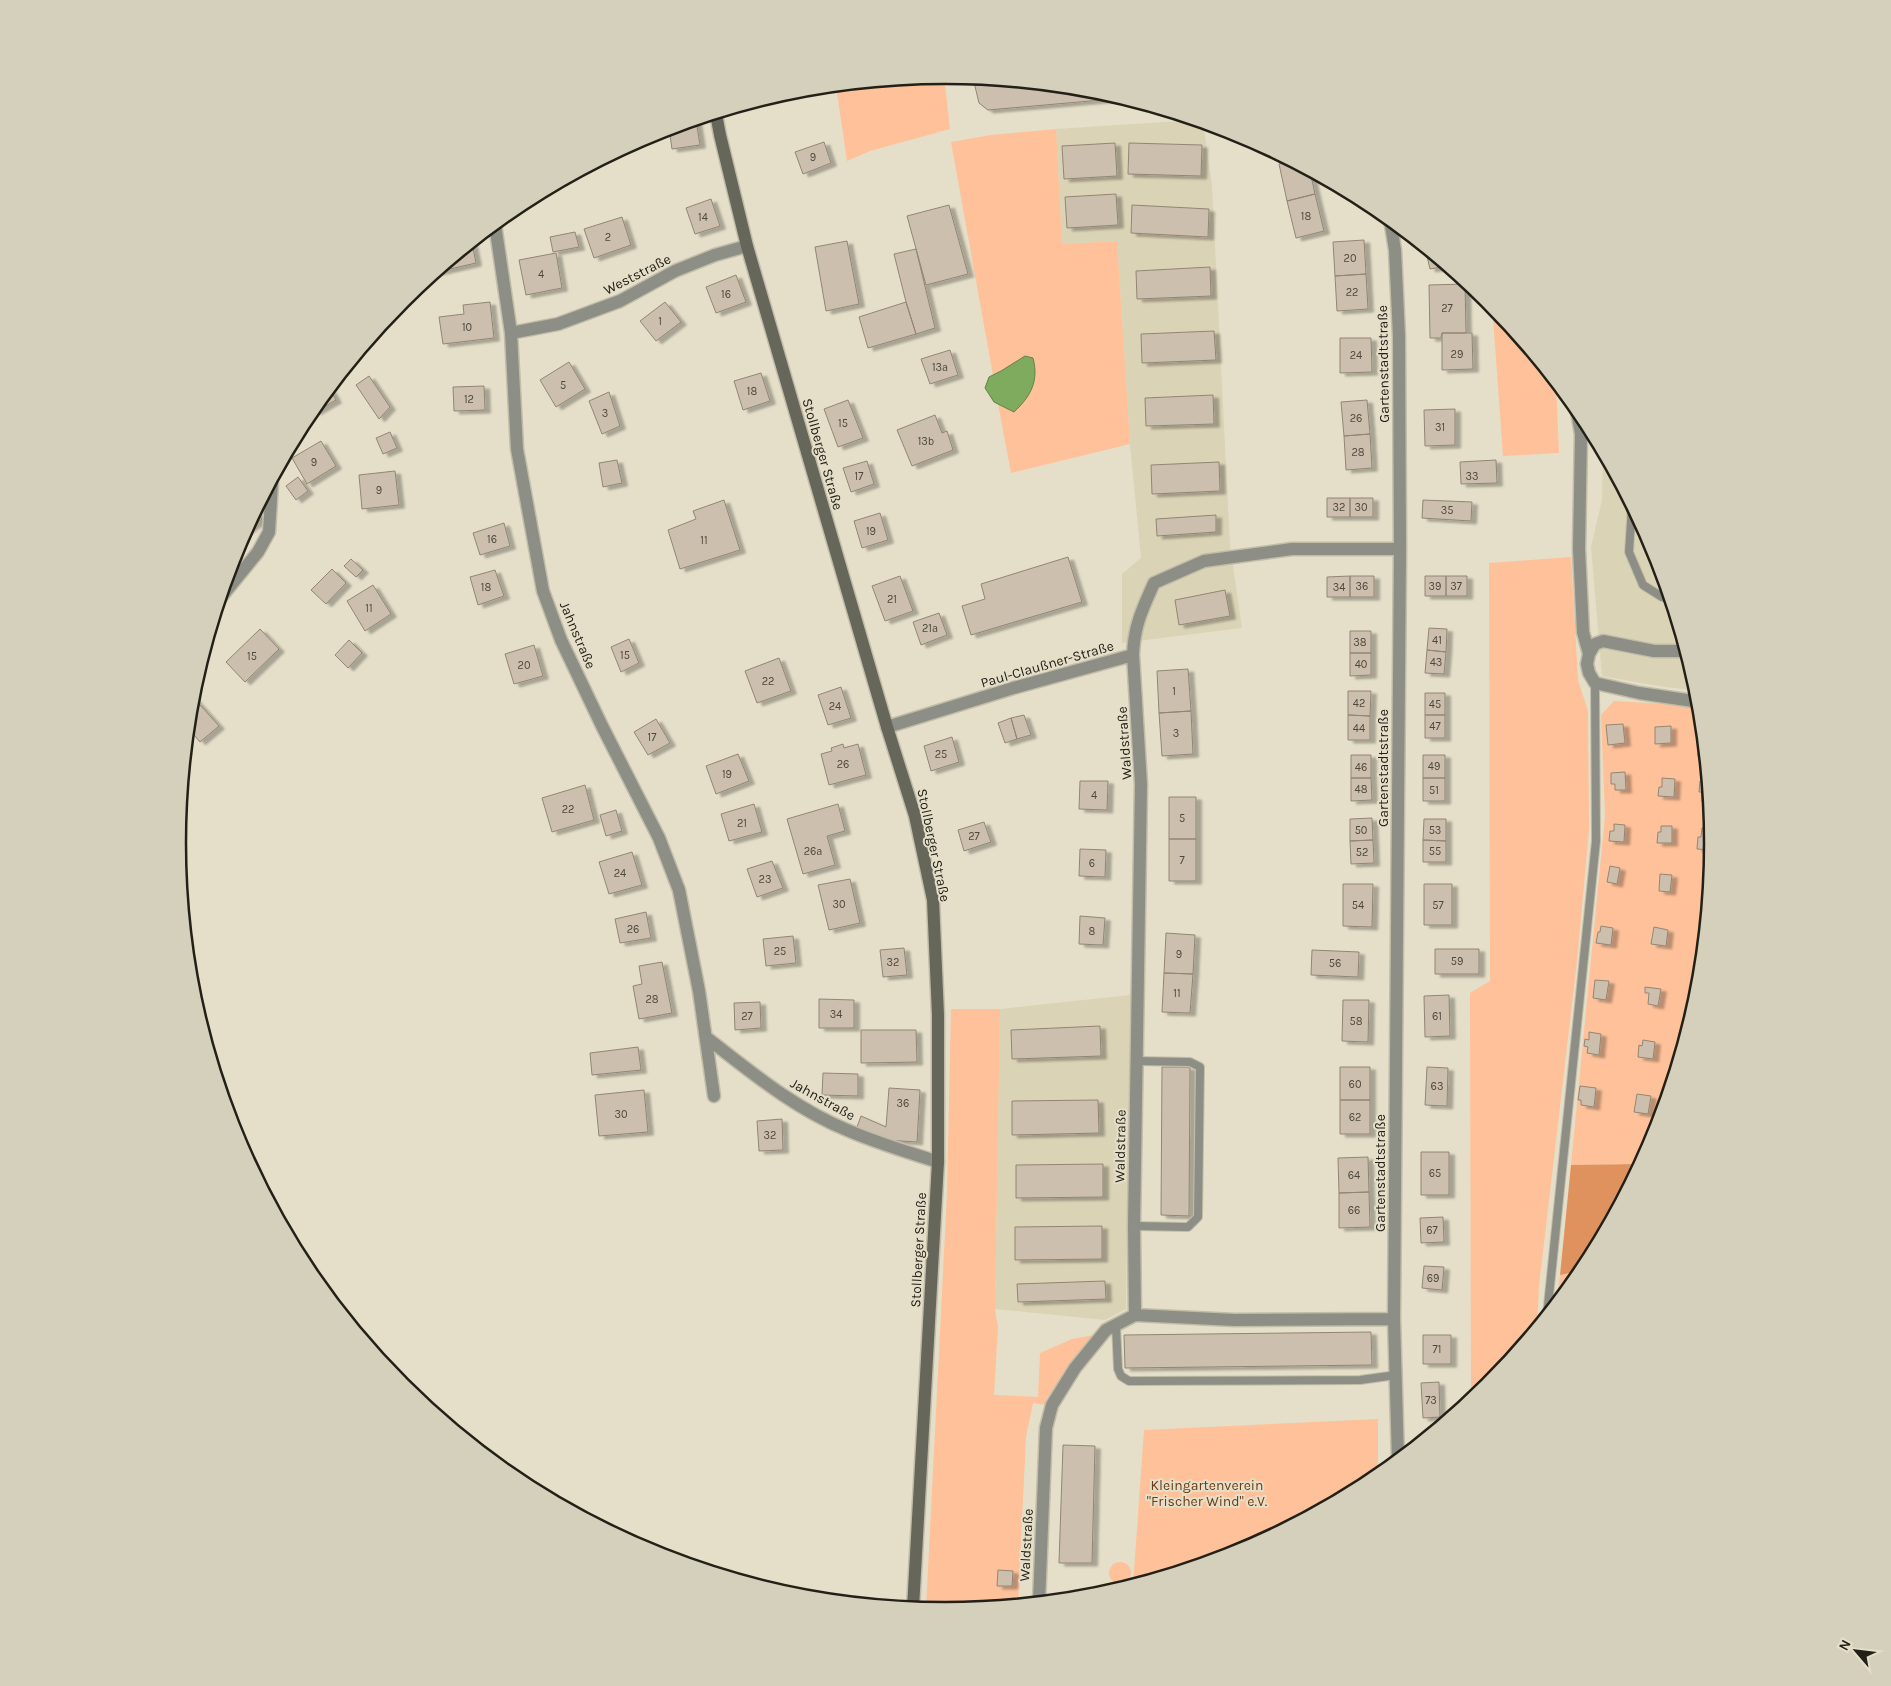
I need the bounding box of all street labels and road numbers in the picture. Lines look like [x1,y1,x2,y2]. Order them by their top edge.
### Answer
street label: Weststraße [601,250,674,299]
street label: Gartenstadtstraße [1374,305,1393,423]
street label: Stollberger Straße [798,396,847,512]
street label: Jahnstraße [556,599,599,671]
street label: Paul-Claußner-Straße [979,637,1116,692]
street label: Waldstraße [1113,706,1136,780]
street label: Gartenstadtstraße [1375,709,1392,827]
street label: Stollberger Straße [913,787,954,903]
street label: Jahnstraße [787,1075,858,1124]
street label: Waldstraße [1111,1109,1130,1183]
street label: Gartenstadtstraße [1372,1114,1389,1232]
street label: Stollberger Straße [907,1192,930,1308]
street label: Waldstraße [1016,1508,1037,1582]

